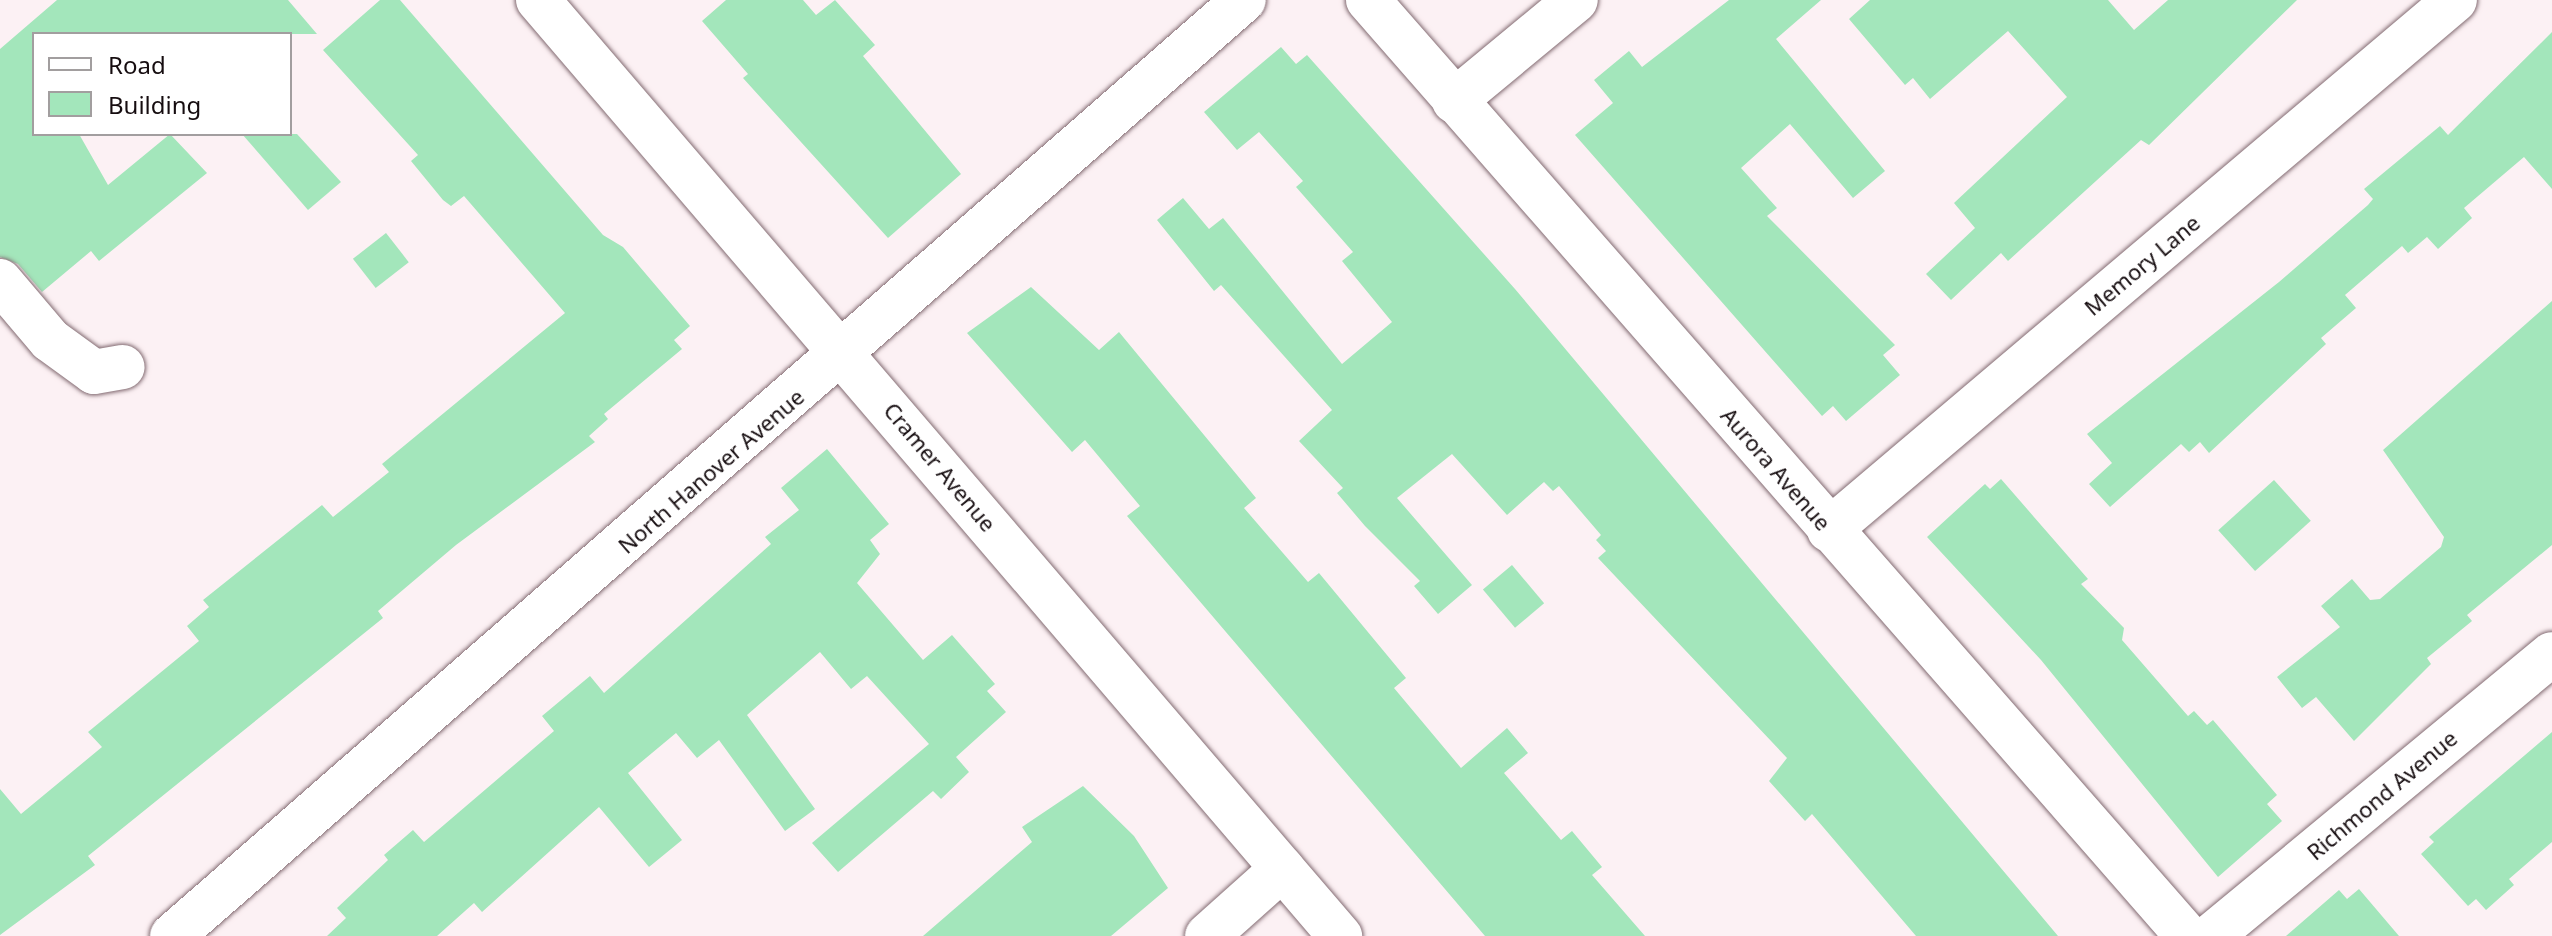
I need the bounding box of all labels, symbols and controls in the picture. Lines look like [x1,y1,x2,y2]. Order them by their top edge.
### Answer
legend [32,32,292,136]
text: Road [108,48,166,81]
text: Building [108,88,201,121]
street label: Memory Lane [2079,209,2205,321]
street label: North Hanover Avenue [613,383,809,559]
street label: Cramer Avenue [878,397,1002,537]
street label: Aurora Avenue [1716,402,1836,536]
street label: Richmond Avenue [2302,725,2462,865]

